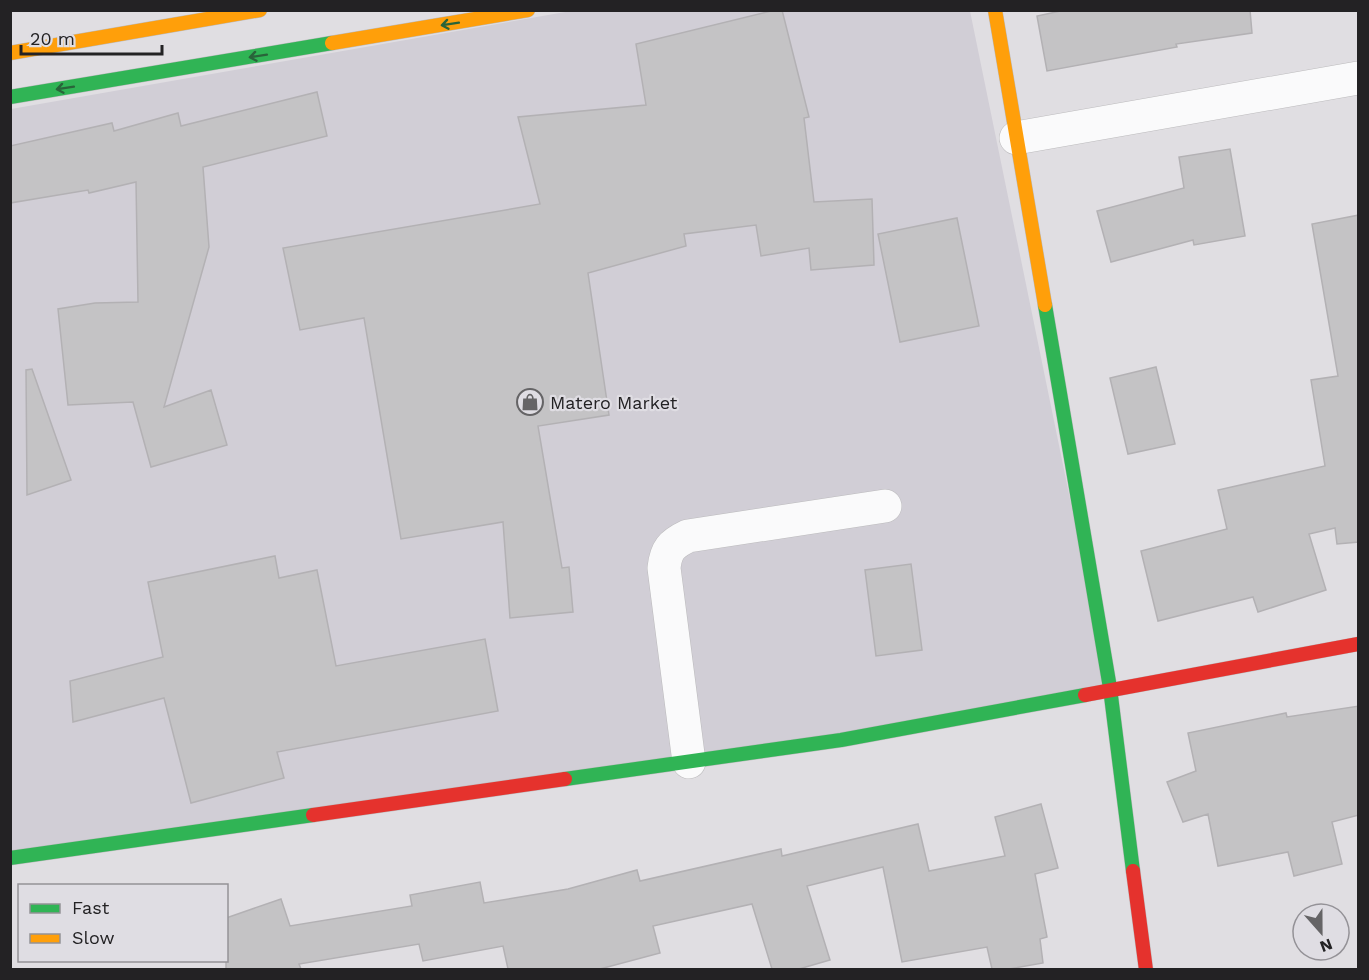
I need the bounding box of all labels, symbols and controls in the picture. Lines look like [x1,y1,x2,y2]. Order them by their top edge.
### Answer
scale bar [21,18,162,56]
one-way arrow [441,18,460,29]
text: 20 m [30,28,75,49]
one-way arrow [248,50,268,61]
one-way arrow [56,82,76,93]
shop icon: Matero Market [515,387,545,417]
place label: Matero Market [550,392,678,413]
legend [18,884,228,962]
text: Fast [72,897,110,918]
north arrow [1291,902,1351,962]
text: Slow [72,927,115,948]
text: N [1317,935,1335,957]

